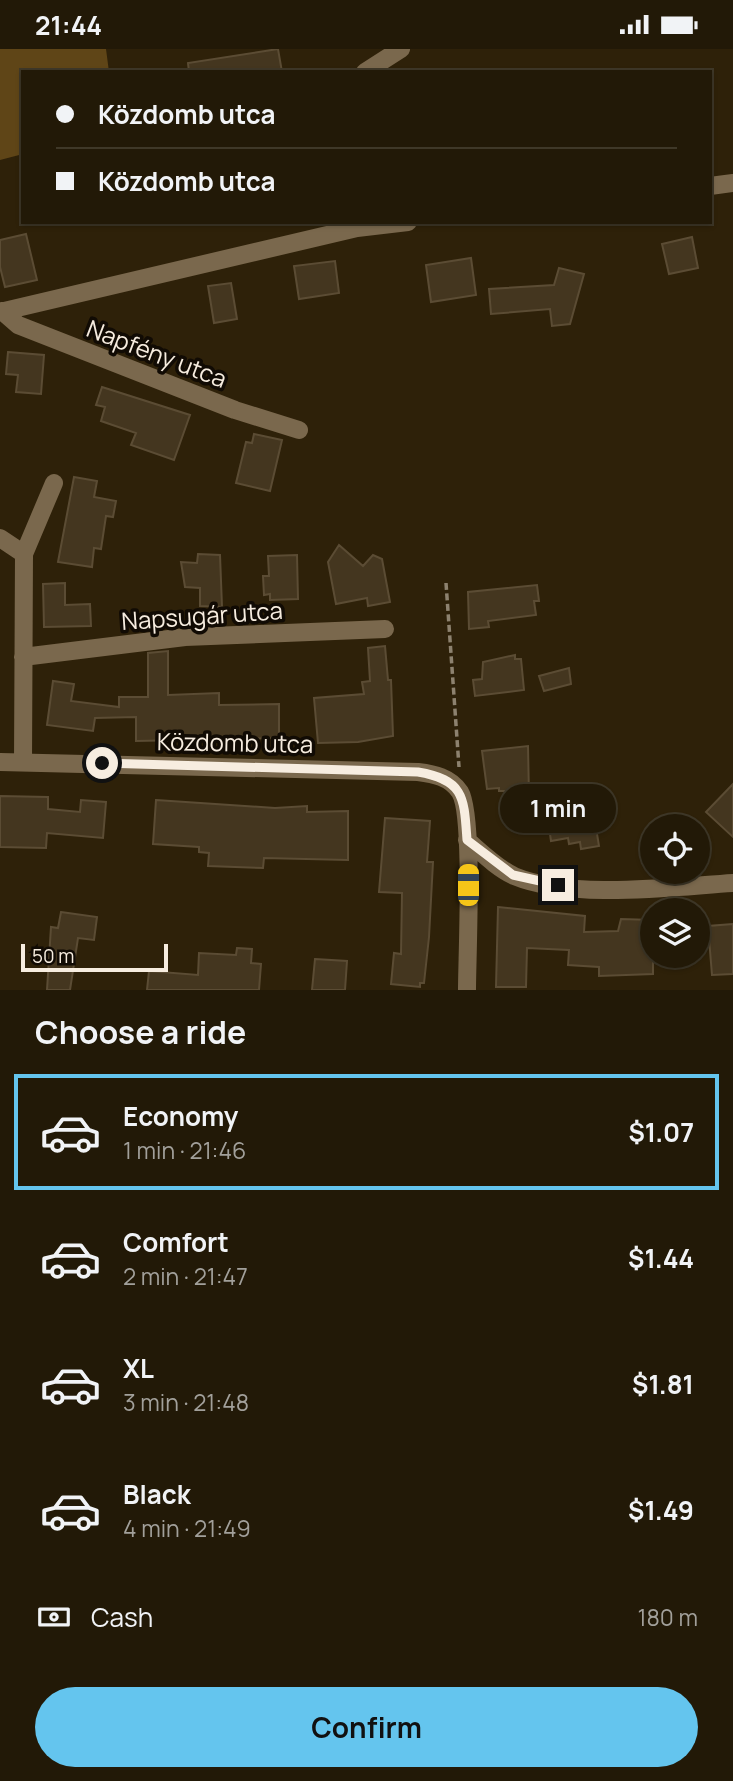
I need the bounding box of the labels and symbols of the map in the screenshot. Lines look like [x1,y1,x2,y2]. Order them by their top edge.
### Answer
street label: Napfény utca [82,311,232,395]
street label: Napsugár utca [120,593,284,637]
street label: Közdomb utca [156,724,314,760]
route start [86,747,118,779]
callout: 1 min [500,783,616,833]
car [458,864,479,906]
route end [542,869,574,901]
scale bar [21,941,168,973]

